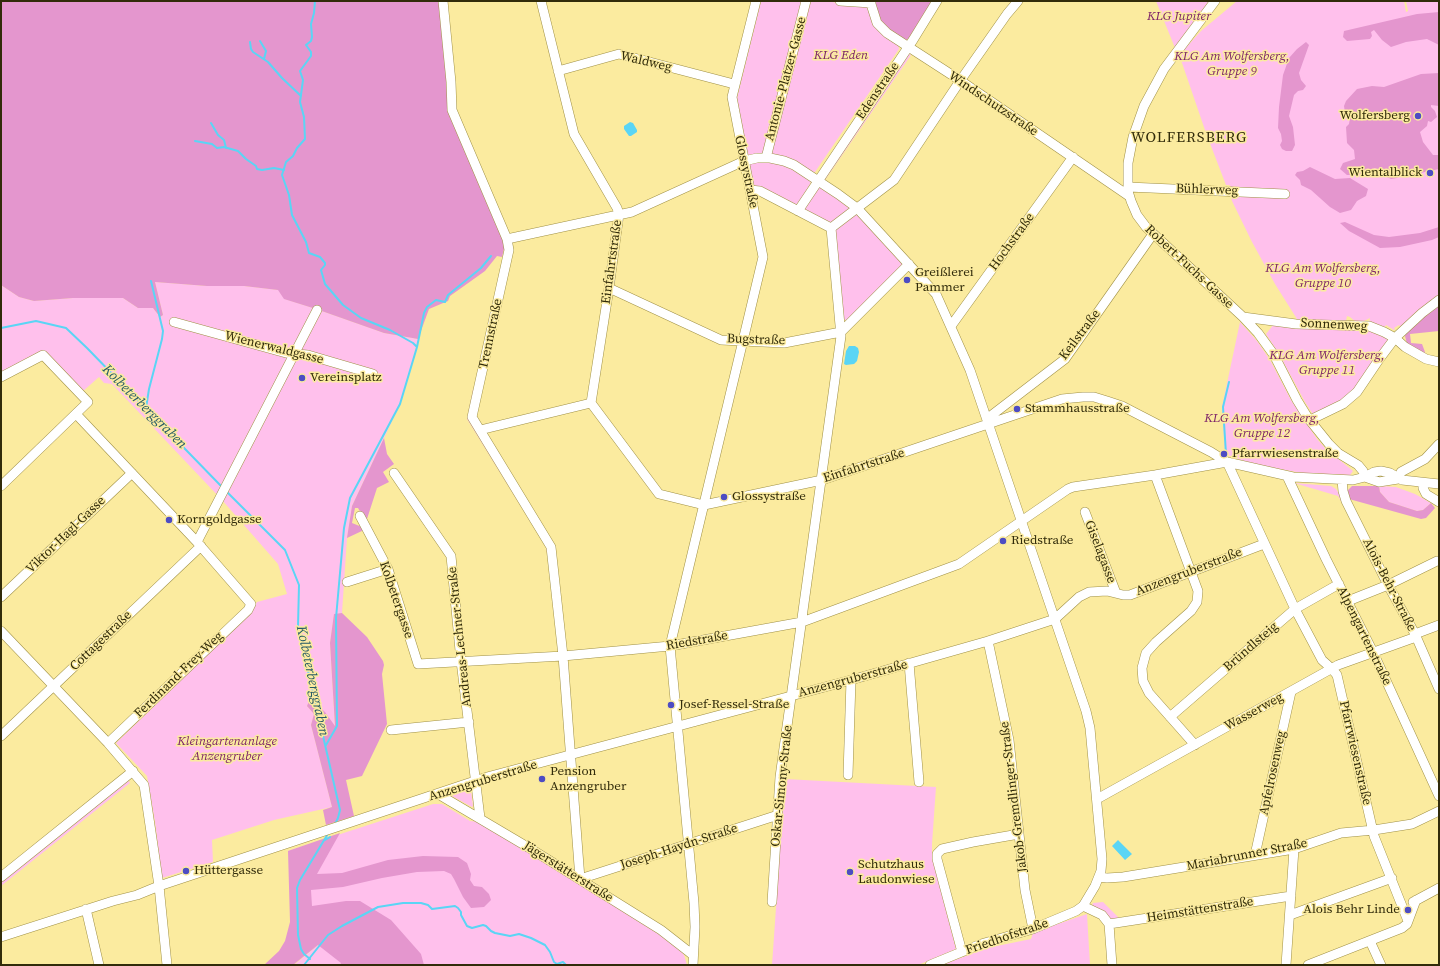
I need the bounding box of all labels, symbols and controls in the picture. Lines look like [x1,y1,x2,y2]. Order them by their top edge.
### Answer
park label: KLG Jupiter [1147,9,1211,25]
street label: Antonie-Platzer-Gasse [762,15,810,143]
park label: KLG Eden [814,48,868,64]
street label: Waldweg [619,49,673,75]
park label: KLG Am Wolfersberg, Gruppe 9 [1174,49,1290,80]
street label: Edenstraße [853,59,903,123]
street label: Windschutzstraße [945,68,1041,140]
place label: Wolfersberg [1339,108,1410,124]
marker: Wolfersberg [1413,111,1423,121]
district label: WOLFERSBERG [1131,129,1247,147]
street label: Glossystraße [731,134,761,210]
place label: Wientalblick [1348,165,1422,181]
marker: Wientalblick [1425,168,1435,178]
street label: Bühlerweg [1176,181,1238,199]
street label: Hochstraße [986,210,1038,274]
street label: Einfahrtstraße [598,219,626,305]
street label: Robert-Fuchs-Gasse [1141,222,1237,312]
park label: KLG Am Wolfersberg, Gruppe 10 [1265,261,1381,292]
place label: Greißlerei Pammer [915,265,974,296]
marker: Greißlerei Pammer [902,275,912,285]
street label: Trennstraße [476,297,506,371]
street label: Keilstraße [1056,307,1104,363]
street label: Sonnenweg [1300,315,1368,335]
street label: Wienerwaldgasse [223,328,325,368]
street label: Bugstraße [727,331,785,349]
park label: KLG Am Wolfersberg, Gruppe 11 [1269,348,1385,379]
water label: Kolbeterberggraben [98,361,190,453]
place label: Vereinsplatz [310,370,382,386]
marker: Vereinsplatz [297,373,307,383]
place label: Stammhausstraße [1025,401,1130,417]
marker: Stammhausstraße [1012,404,1022,414]
park label: KLG Am Wolfersberg, Gruppe 12 [1204,411,1320,442]
street label: Einfahrtstraße [821,445,907,487]
place label: Pfarrwiesenstraße [1232,446,1339,462]
marker: Pfarrwiesenstraße [1219,449,1229,459]
place label: Glossystraße [732,489,806,505]
marker: Glossystraße [719,492,729,502]
street label: Viktor-Hagl-Gasse [23,493,109,577]
place label: Korngoldgasse [177,512,262,528]
marker: Korngoldgasse [164,515,174,525]
street label: Giselagasse [1081,518,1119,586]
place label: Riedstraße [1011,533,1074,549]
marker: Riedstraße [998,536,1008,546]
street label: Alois-Behr-Straße [1359,536,1419,634]
street label: Anzengruberstraße [1134,545,1244,599]
street label: Kolbetergasse [375,559,417,641]
street label: Andreas-Lechner-Straße [445,566,475,708]
street label: Alpengartenstraße [1333,584,1395,688]
street label: Cottagestraße [67,608,135,674]
street label: Bründlsteig [1220,619,1282,675]
water label: Kolbeterberggraben [292,624,332,738]
street label: Ferdinand-Frey-Weg [131,628,227,722]
street label: Riedstraße [665,628,729,654]
street label: Anzengruberstraße [797,657,909,701]
street label: Wasserweg [1222,689,1286,735]
place label: Josef-Ressel-Straße [679,697,789,713]
street label: Pfarrwiesenstraße [1335,699,1375,807]
marker: Josef-Ressel-Straße [666,700,676,710]
street label: Jakob-Gremdlinger-Straße [997,721,1031,873]
street label: Oskar-Simony-Straße [768,725,796,847]
street label: Apfelrosenweg [1256,729,1290,817]
park label: Kleingartenanlage Anzengruber [177,734,277,765]
street label: Anzengruberstraße [427,757,539,805]
place label: Pension Anzengruber [550,764,626,795]
marker: Pension Anzengruber [537,774,547,784]
street label: Joseph-Haydn-Straße [618,821,740,873]
street label: Mariabrunner Straße [1185,836,1309,874]
street label: Jägerstätterstraße [520,838,616,906]
place label: Schutzhaus Laudonwiese [858,857,935,888]
place label: Hüttergasse [194,863,263,879]
marker: Hüttergasse [181,866,191,876]
marker: Schutzhaus Laudonwiese [845,867,855,877]
street label: Heimstättenstraße [1145,894,1255,926]
place label: Alois Behr Linde [1303,902,1400,918]
marker: Alois Behr Linde [1403,905,1413,915]
street label: Friedhofstraße [964,916,1050,958]

